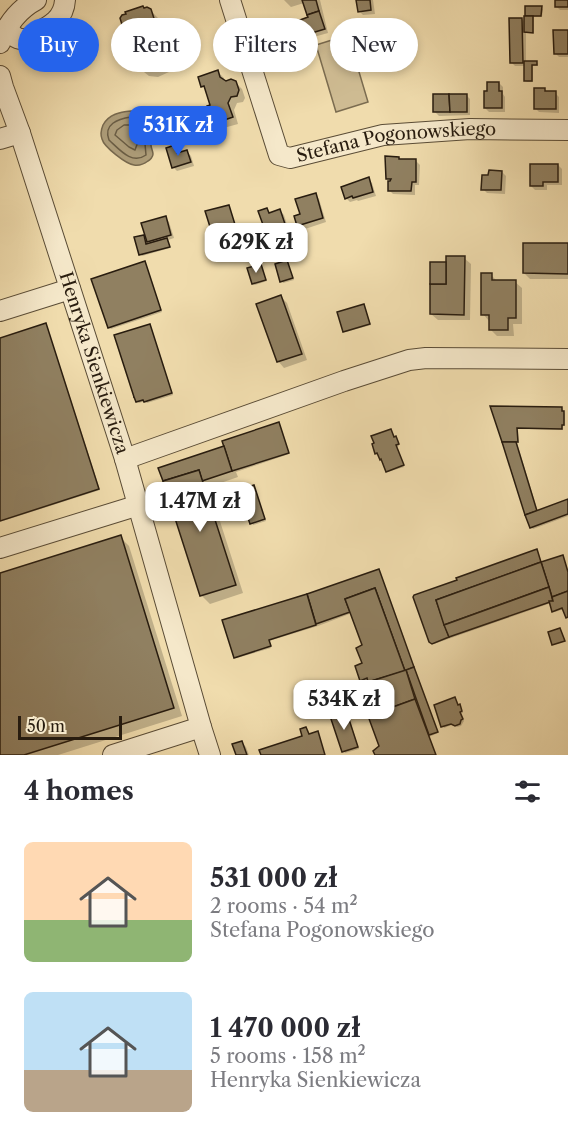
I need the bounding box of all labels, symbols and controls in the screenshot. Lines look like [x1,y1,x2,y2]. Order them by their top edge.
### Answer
chip: Buy [18,18,99,72]
chip: Rent [111,18,201,72]
chip: Filters [213,18,318,72]
chip: New [330,18,418,72]
pin: 531K zł [123,106,233,157]
text: 531K zł [143,113,213,137]
street label: Stefana Pogonowskiego [294,118,496,167]
pin: 629K zł [201,223,311,274]
text: 629K zł [219,230,293,254]
street label: Henryka Sienkiewicza [54,269,134,457]
pin: 1.47M zł [138,482,262,533]
text: 1.47M zł [159,489,241,513]
pin: 534K zł [289,680,399,731]
text: 534K zł [307,687,381,711]
scale bar [18,713,122,740]
text: 50 m [27,716,65,736]
text: 4 homes [24,775,134,807]
icon: filters [511,775,544,808]
text: 531 000 zł [210,862,337,894]
icon: home [72,866,144,938]
text: 2 rooms · 54 m² [210,894,358,918]
text: Stefana Pogonowskiego [210,918,434,942]
text: 1 470 000 zł [210,1012,360,1044]
icon: home [72,1016,144,1088]
text: 5 rooms · 158 m² [210,1044,366,1068]
text: Henryka Sienkiewicza [210,1068,421,1092]

